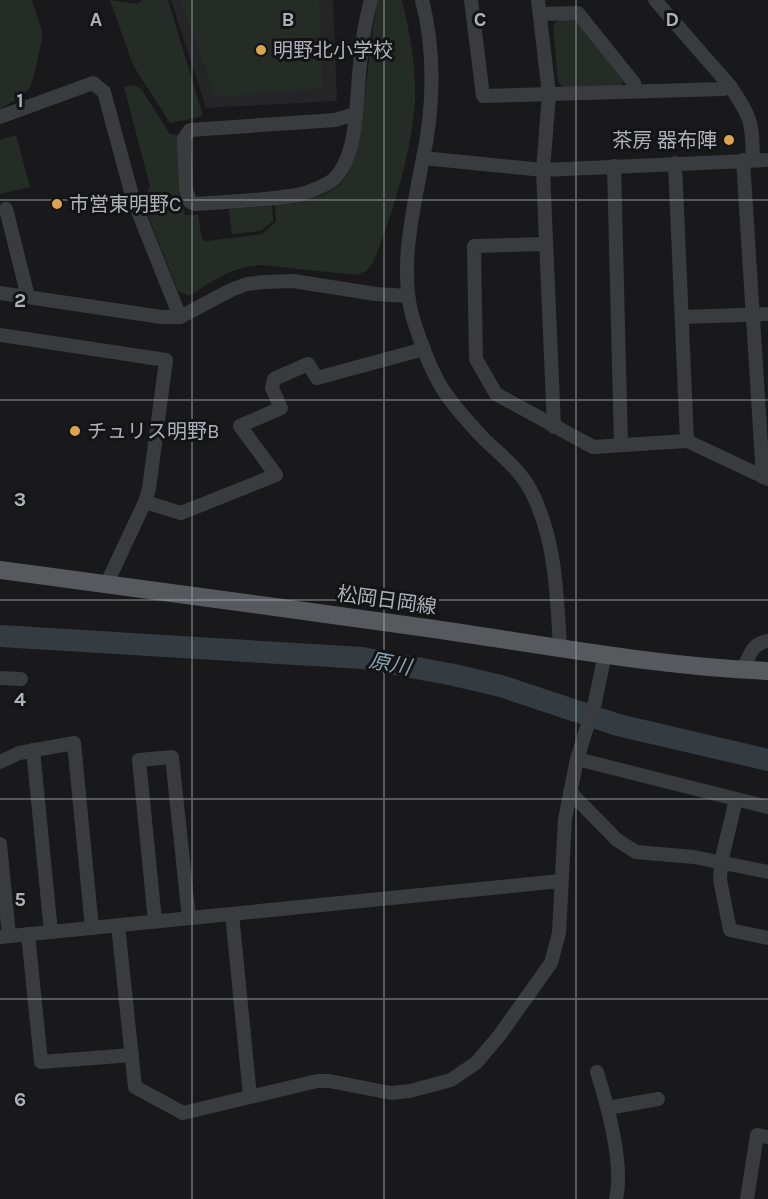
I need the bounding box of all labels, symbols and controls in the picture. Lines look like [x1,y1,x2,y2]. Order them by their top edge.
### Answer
text: A [90,8,103,31]
text: B [282,8,294,31]
text: C [474,8,486,31]
text: D [665,8,679,31]
place label: 明野北小学校 [273,39,393,62]
marker: 明野北小学校 [254,43,268,57]
text: 1 [16,89,24,112]
place label: 茶房 器布陣 [612,129,717,152]
marker: 茶房 器布陣 [722,133,736,147]
place label: 市営東明野C [69,193,181,216]
marker: 市営東明野C [50,197,64,211]
text: 2 [14,289,26,312]
place label: チュリス明野B [87,420,219,443]
marker: チュリス明野B [68,424,82,438]
text: 3 [14,488,26,511]
street label: 松岡日岡線 [336,582,438,619]
water label: 原川 [367,648,415,680]
text: 4 [14,688,26,711]
text: 5 [14,888,26,911]
text: 6 [14,1088,26,1111]

